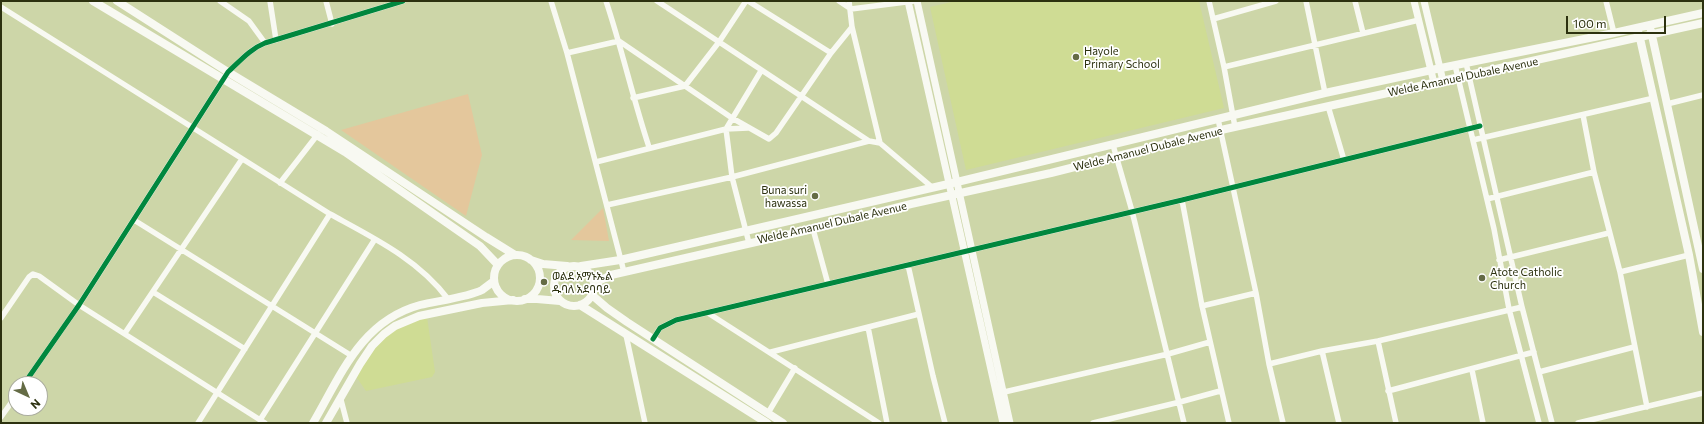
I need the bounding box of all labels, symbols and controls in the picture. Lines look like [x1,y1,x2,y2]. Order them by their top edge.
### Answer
scale bar [1568,8,1668,34]
text: 100 m [1573,16,1607,30]
place label: Hayole Primary School [1084,44,1160,70]
marker: Hayole Primary School [1071,52,1081,62]
street label: Welde Amanuel Dubale Avenue [1387,55,1539,99]
street label: Welde Amanuel Dubale Avenue [1072,124,1224,174]
place label: Buna suri hawassa [761,183,807,209]
marker: Buna suri hawassa [810,191,820,201]
street label: Welde Amanuel Dubale Avenue [756,199,908,247]
place label: Atote Catholic Church [1490,265,1562,291]
place label: ወልደ አማኑኤል ዱባለ አደባባይ [552,269,612,295]
marker: Atote Catholic Church [1477,273,1487,283]
marker: ወልደ አማኑኤል ዱባለ አደባባይ [539,277,549,287]
north arrow [8,376,48,416]
text: N [29,397,43,412]

